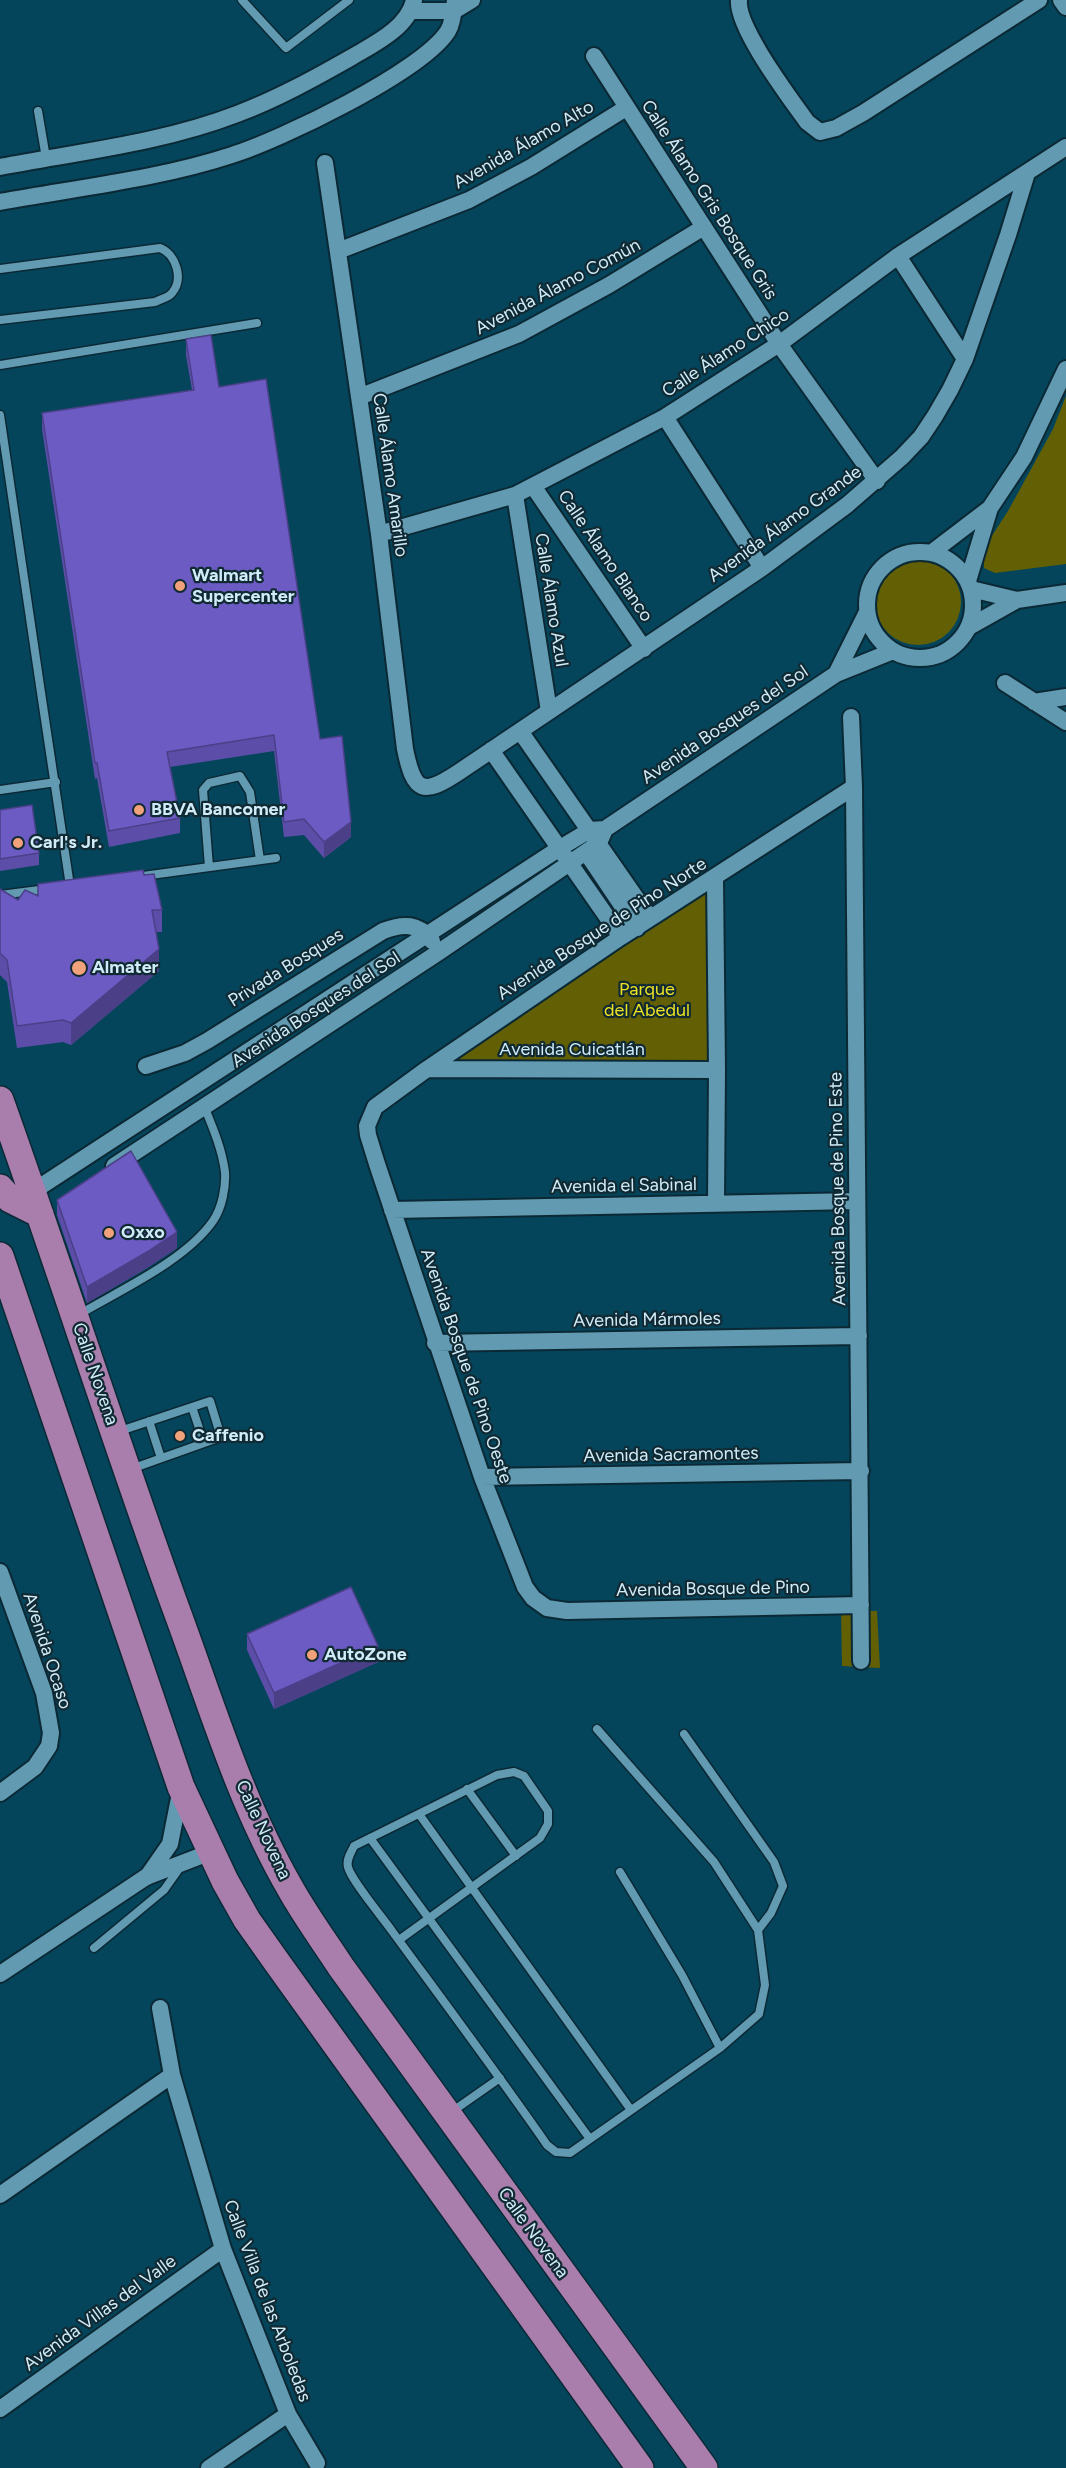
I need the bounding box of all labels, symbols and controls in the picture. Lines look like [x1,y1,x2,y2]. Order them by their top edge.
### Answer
street label: Avenida Álamo Alto [450,96,598,194]
street label: Calle Álamo Gris Bosque Gris [636,96,782,304]
street label: Avenida Álamo Común [472,234,644,340]
street label: Calle Álamo Chico [658,304,794,402]
street label: Calle Álamo Amarillo [368,392,412,558]
street label: Avenida Álamo Grande [704,461,866,587]
street label: Calle Álamo Blanco [553,486,657,626]
street label: Calle Álamo Azul [530,532,572,668]
place label: Walmart Supercenter [192,565,295,608]
marker: Walmart Supercenter [173,579,187,593]
street label: Avenida Bosques del Sol [638,661,812,789]
place label: BBVA Bancomer [151,799,285,821]
marker: BBVA Bancomer [132,803,146,817]
place label: Carl's Jr. [30,832,102,854]
marker: Carl's Jr. [11,836,25,850]
street label: Avenida Bosque de Pino Norte [493,853,711,1005]
street label: Privada Bosques [224,924,348,1012]
street label: Avenida Bosques del Sol [228,947,404,1073]
place label: Almater [92,957,158,979]
marker: Almater [70,959,88,977]
park label: Parque del Abedul [604,979,690,1022]
street label: Avenida Cuicatlán [499,1039,645,1061]
street label: Avenida Bosque de Pino Este [825,1072,851,1306]
street label: Avenida el Sabinal [551,1174,697,1198]
place label: Oxxo [121,1222,165,1244]
marker: Oxxo [102,1226,116,1240]
street label: Avenida Bosque de Pino Oeste [416,1246,516,1486]
street label: Avenida Mármoles [573,1308,721,1332]
street label: Calle Novena [67,1320,123,1428]
place label: Caffenio [192,1425,264,1447]
marker: Caffenio [173,1429,187,1443]
street label: Avenida Sacramontes [583,1443,759,1467]
street label: Avenida Bosque de Pino [616,1577,810,1601]
street label: Avenida Ocaso [18,1590,76,1712]
place label: AutoZone [324,1644,407,1666]
marker: AutoZone [305,1648,319,1662]
street label: Calle Novena [231,1777,295,1883]
street label: Calle Novena [493,2183,573,2283]
street label: Calle Villa de las Arboledas [218,2197,316,2405]
street label: Avenida Villas del Valle [19,2250,181,2376]

